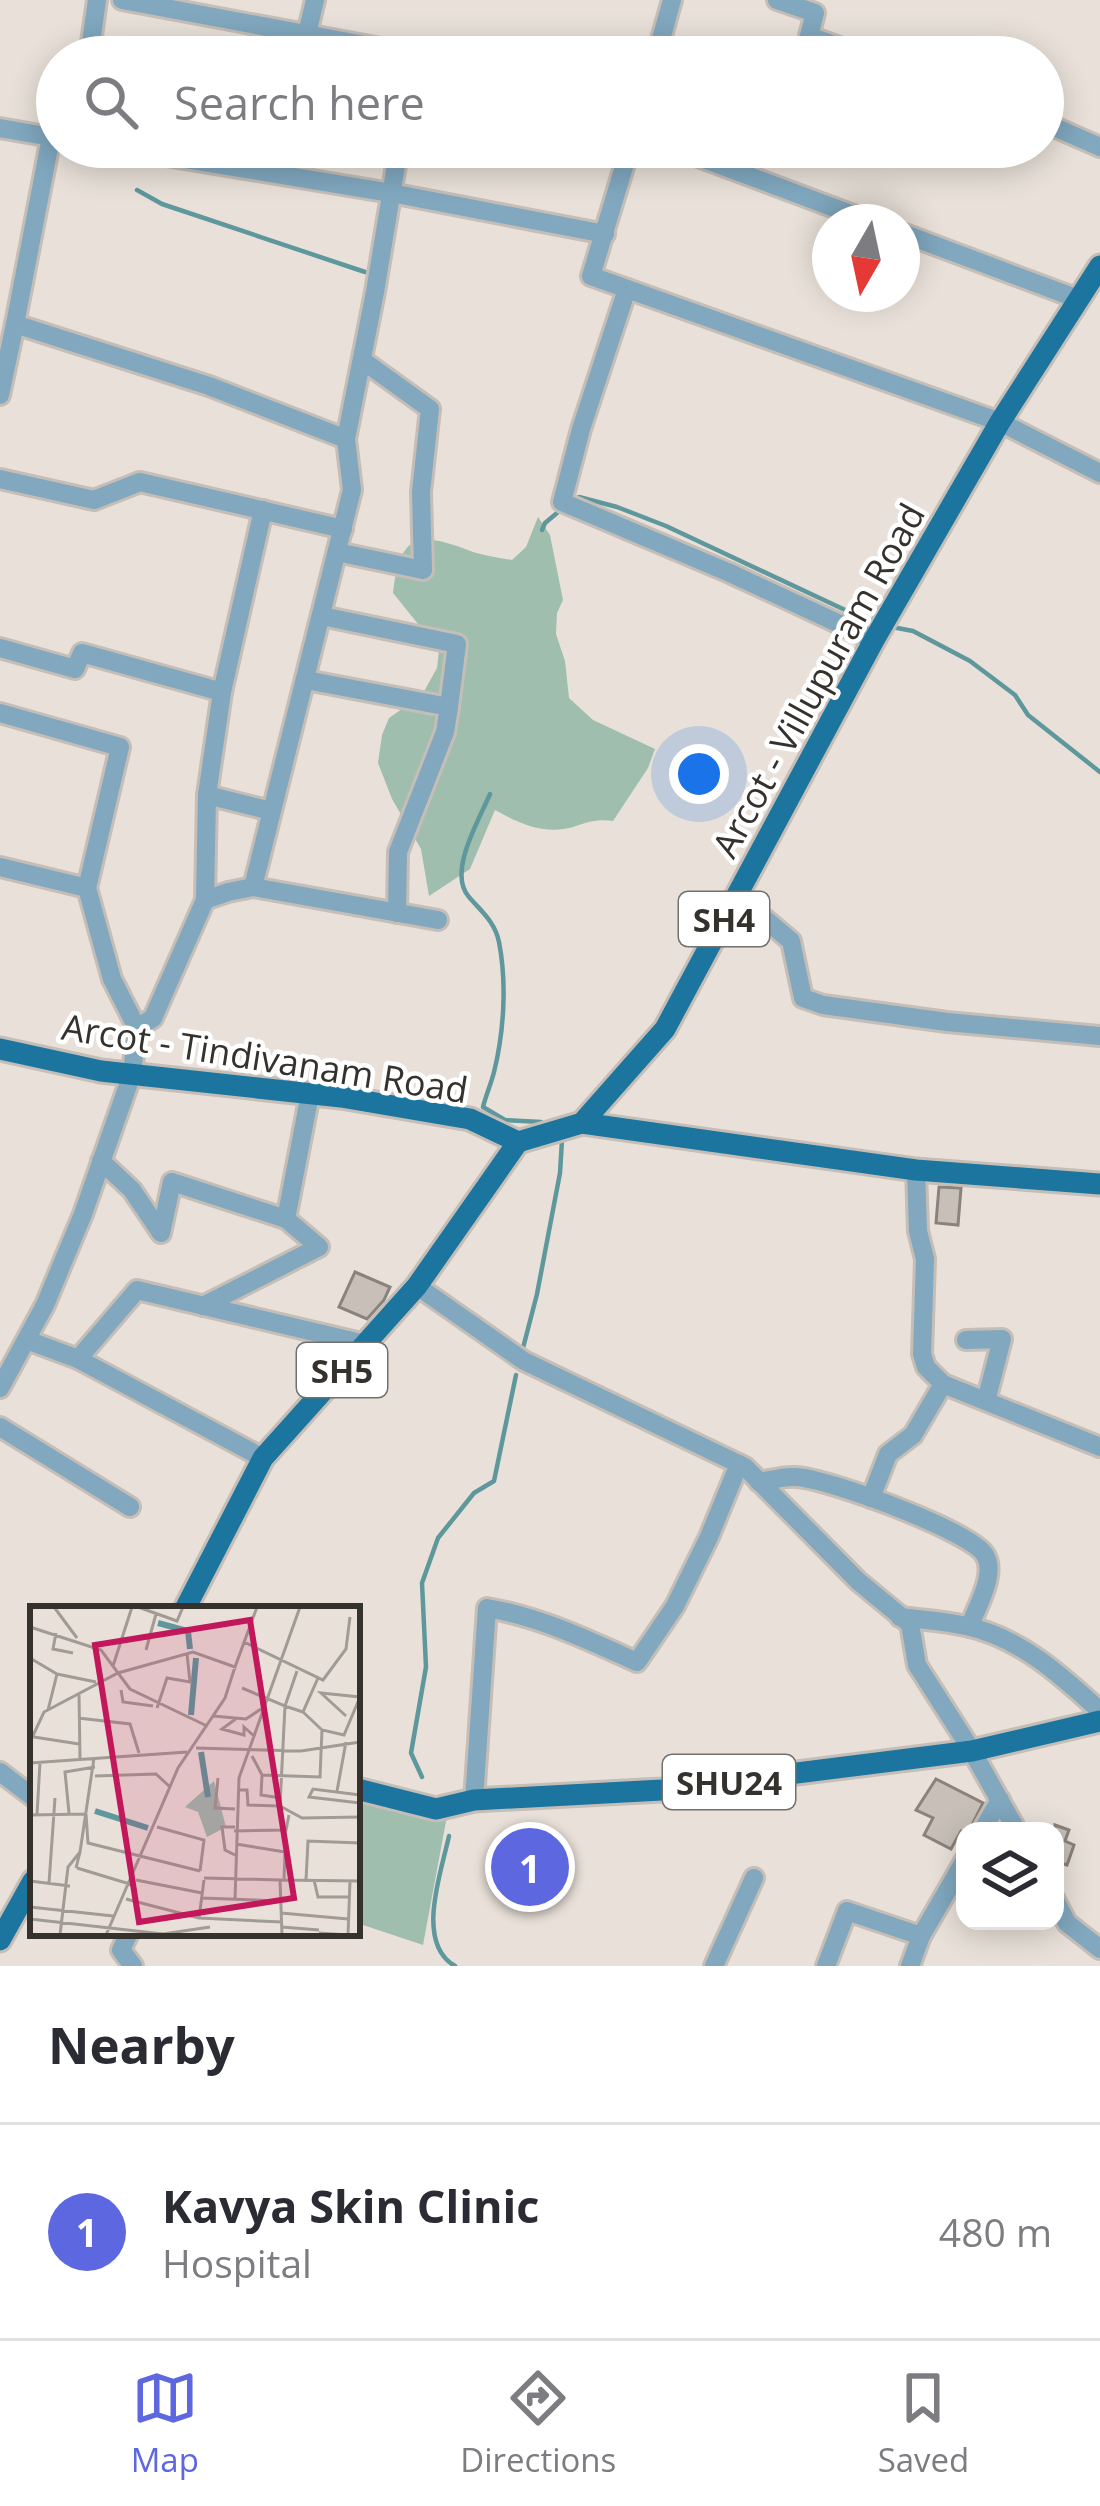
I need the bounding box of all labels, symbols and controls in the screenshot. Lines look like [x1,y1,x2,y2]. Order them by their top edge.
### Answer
search box [36,36,1064,168]
icon: search [78,69,144,135]
text: Search here [174,72,425,133]
north arrow [812,204,920,312]
street label: Arcot - Villupuram Road [700,494,936,866]
your location [669,744,729,804]
road number: SH4 [679,892,769,946]
street label: Arcot - Tindivanam Road [59,1002,471,1114]
road number: SH5 [297,1343,387,1397]
inset map [30,1606,360,1936]
road number: SHU24 [663,1755,795,1809]
pin: 1 [491,1822,569,1912]
map controls [956,1822,1064,1930]
button: layers [956,1822,1064,1930]
text: Nearby [48,2009,235,2079]
text: Kavya Skin Clinic [162,2175,539,2236]
text: 1 [76,2205,98,2258]
text: 480 m [939,2205,1052,2258]
text: Hospital [162,2236,312,2289]
tab: Map [131,2365,199,2482]
tab: Directions [460,2365,616,2482]
tab: Saved [878,2365,969,2482]

